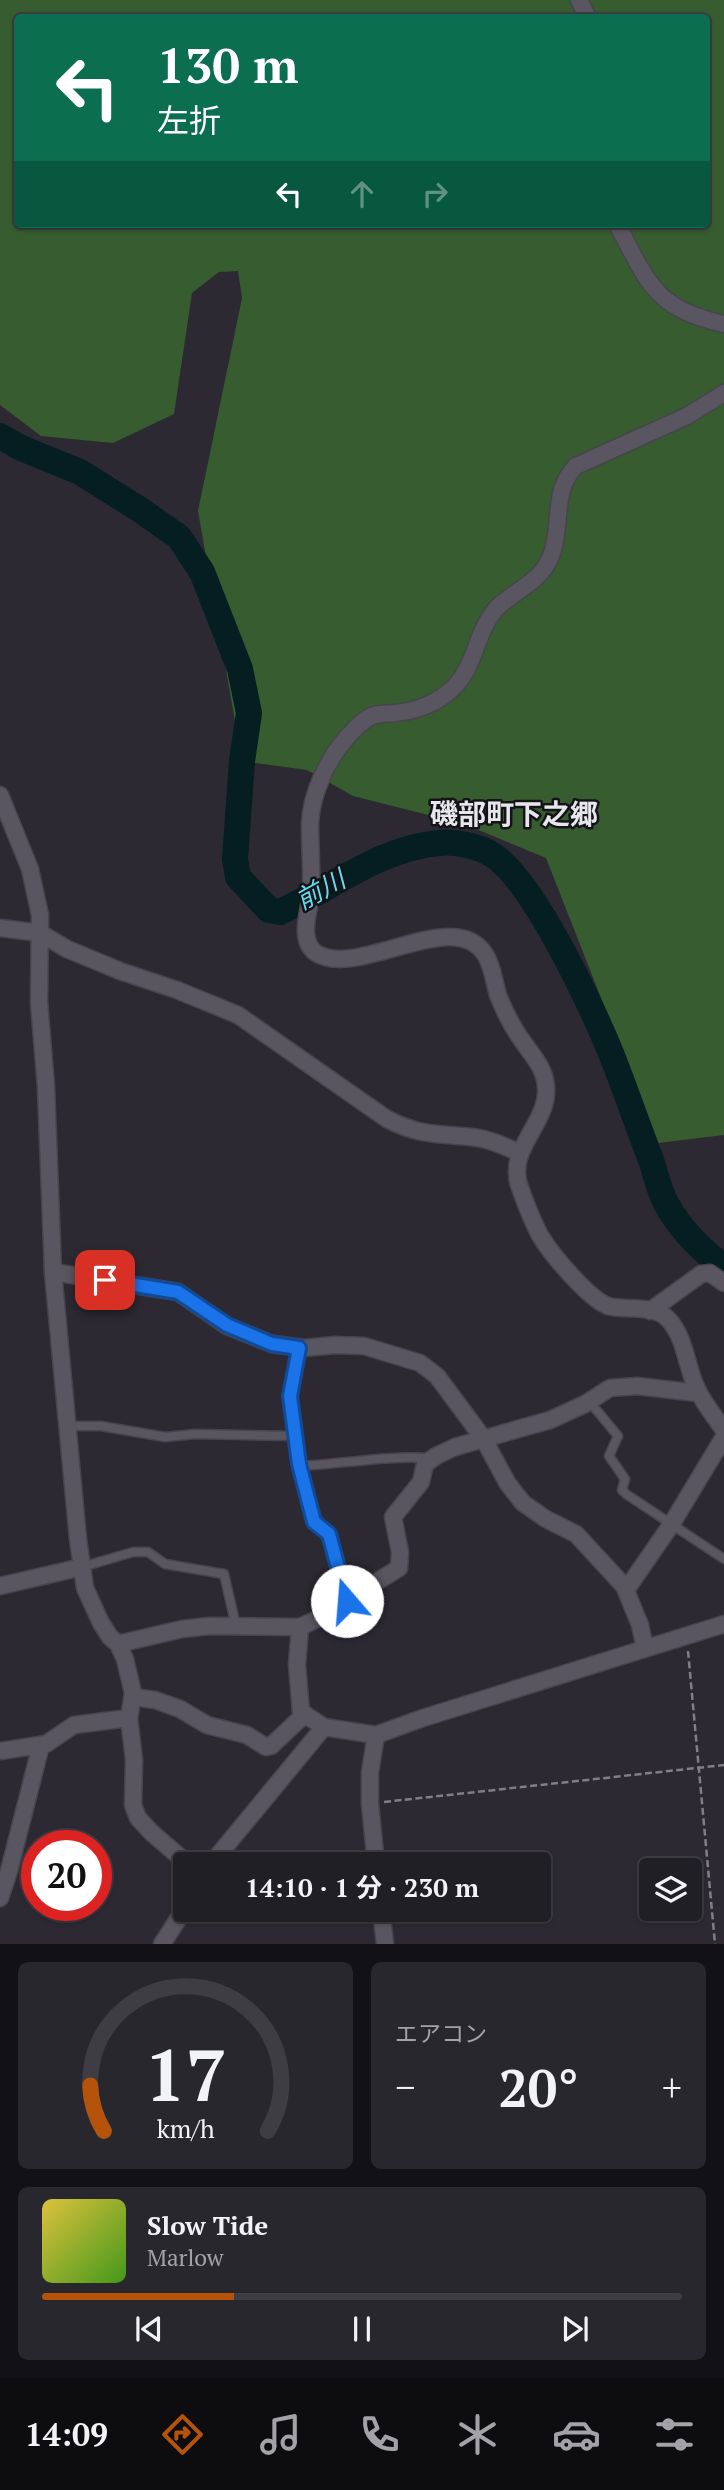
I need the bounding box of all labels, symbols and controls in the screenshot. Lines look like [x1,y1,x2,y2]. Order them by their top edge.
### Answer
text: 130 m [157,32,299,97]
icon: left [42,42,133,133]
text: 左折 [157,99,221,141]
icon: left [270,175,308,213]
icon: ahead [343,175,381,213]
icon: right [416,175,454,213]
district label: 磯部町下之郷 [430,795,598,832]
water label: 前川 [289,860,354,916]
pin [75,1250,135,1310]
icon: arrive [86,1261,124,1299]
position arrow [310,1564,384,1638]
speed limit sign: 20 [21,1830,112,1921]
map controls [639,1858,702,1921]
button: layers [639,1858,702,1921]
text: 14:10 · 1 分 · 230 m [245,1870,479,1904]
text: エアコン [395,2018,487,2049]
text: 17 [144,2026,227,2123]
text: 20° [498,2053,579,2122]
text: − [395,2062,415,2112]
text: + [662,2062,682,2112]
text: km/h [157,2112,215,2145]
text: Slow Tide [147,2208,268,2242]
text: Marlow [147,2242,224,2273]
icon: previous [130,2310,168,2348]
icon: pause [343,2310,381,2348]
icon: next [556,2310,594,2348]
icon: directions [158,2410,207,2459]
icon: music [256,2410,305,2459]
icon: phone [355,2410,404,2459]
icon: climate [453,2410,502,2459]
icon: car [552,2410,601,2459]
icon: filters [650,2410,699,2459]
text: 14:09 [25,2413,108,2455]

